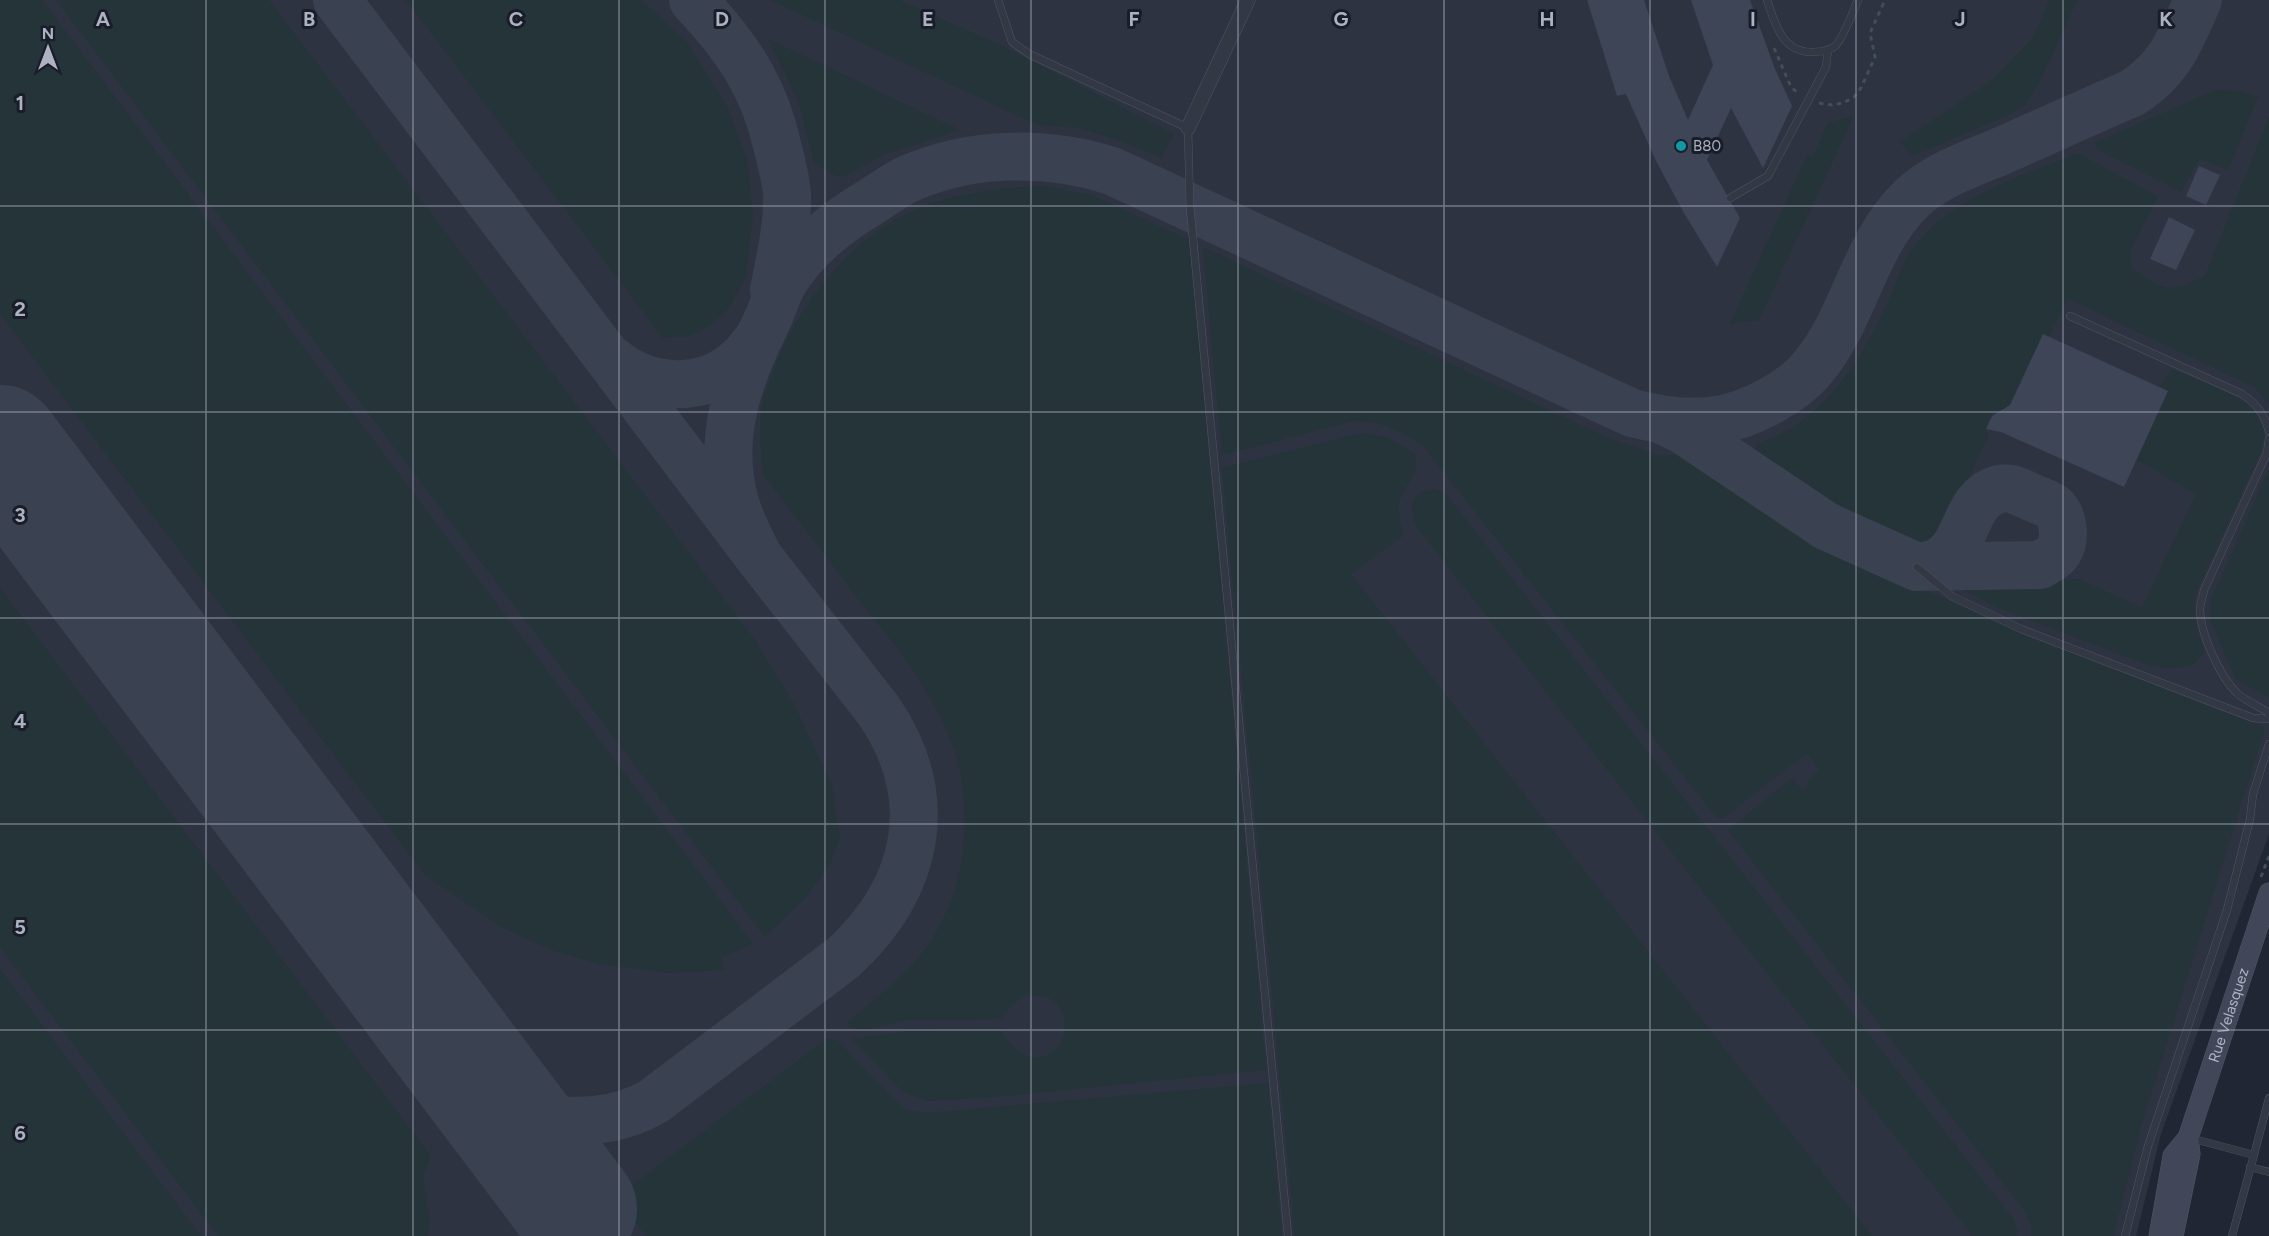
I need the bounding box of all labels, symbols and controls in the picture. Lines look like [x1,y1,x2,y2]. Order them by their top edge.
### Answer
text: A [96,7,111,31]
text: B [303,7,315,31]
text: C [509,7,523,31]
text: D [715,7,729,31]
text: E [922,7,934,31]
text: F [1128,7,1140,31]
text: G [1334,7,1349,31]
text: H [1540,7,1555,31]
text: I [1750,7,1756,31]
text: J [1954,7,1966,31]
text: K [2159,7,2173,31]
north arrow [18,18,78,78]
text: N [42,24,54,43]
text: 1 [16,91,24,115]
place label: B80 [1693,137,1721,155]
marker: B80 [1674,139,1688,153]
text: 2 [14,297,26,321]
text: 3 [14,503,26,527]
text: 4 [14,709,27,733]
text: 5 [14,915,26,939]
street label: Rue Velasquez [2205,966,2253,1065]
text: 6 [14,1121,26,1145]

